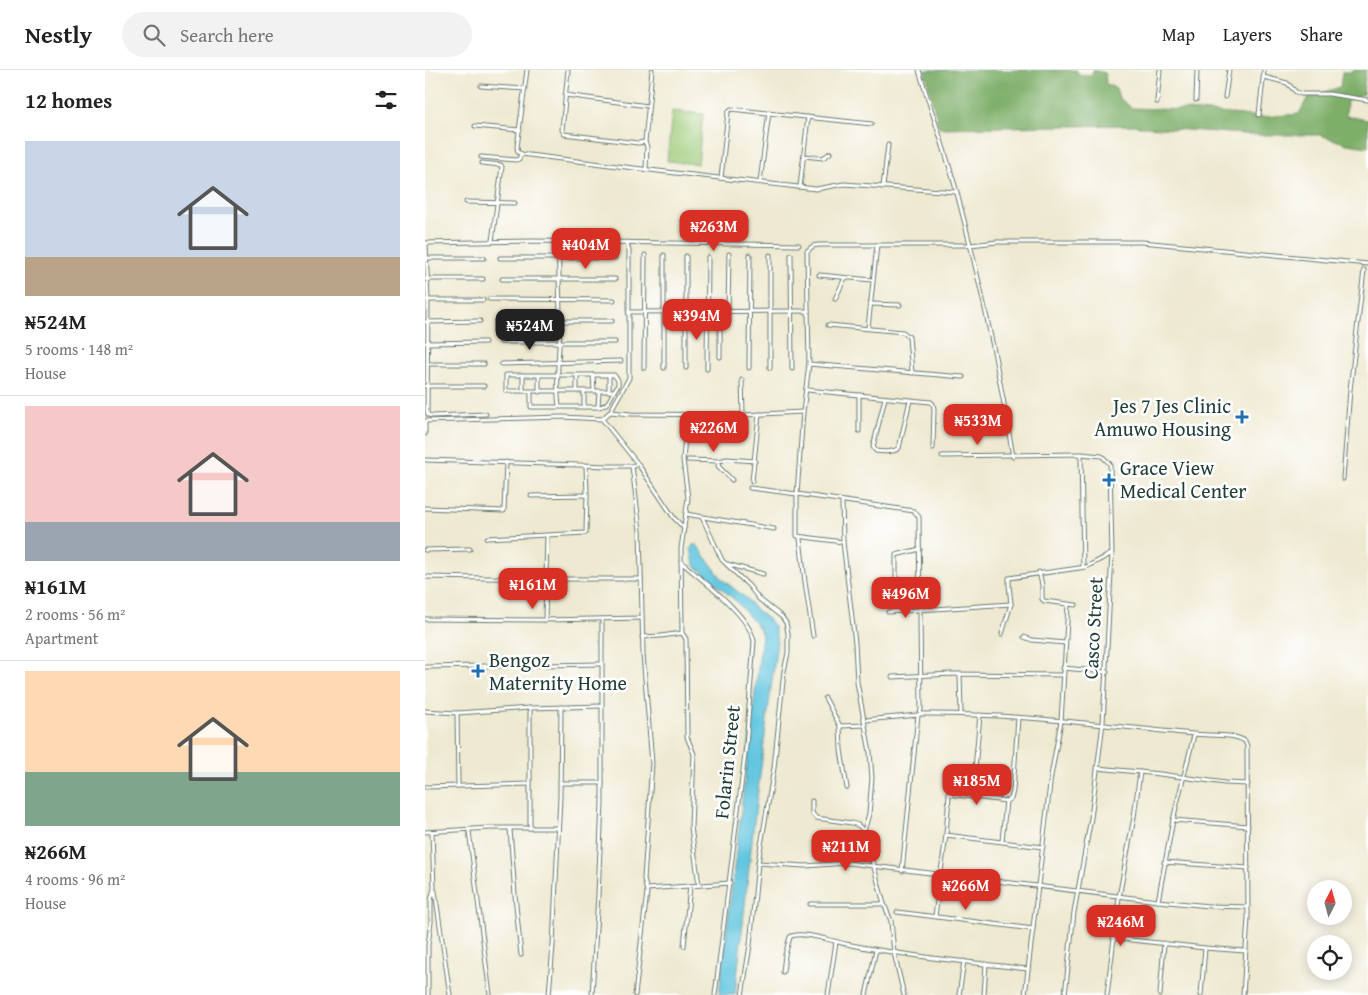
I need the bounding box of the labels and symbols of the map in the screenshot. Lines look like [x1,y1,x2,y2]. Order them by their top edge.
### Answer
pin: ₦263M [679,210,749,252]
pin: ₦404M [551,228,621,270]
pin: ₦394M [662,298,732,341]
pin: ₦524M [495,308,565,351]
place label: Jes 7 Jes Clinic Amuwo Housing [1094,391,1231,443]
pin: ₦533M [943,404,1013,446]
pin: ₦226M [679,410,749,453]
marker: Jes 7 Jes Clinic Amuwo Housing [1235,410,1249,424]
place label: Grace View Medical Center [1120,453,1247,505]
marker: Grace View Medical Center [1102,473,1116,487]
pin: ₦161M [498,568,568,610]
pin: ₦496M [871,576,941,619]
street label: Casco Street [1075,576,1110,680]
place label: Bengoz Maternity Home [489,645,627,697]
marker: Bengoz Maternity Home [471,664,485,678]
street label: Folarin Street [706,704,747,820]
pin: ₦185M [942,764,1012,806]
pin: ₦211M [811,830,881,872]
pin: ₦266M [931,868,1001,911]
north arrow [1307,880,1353,925]
pin: ₦246M [1086,904,1156,947]

